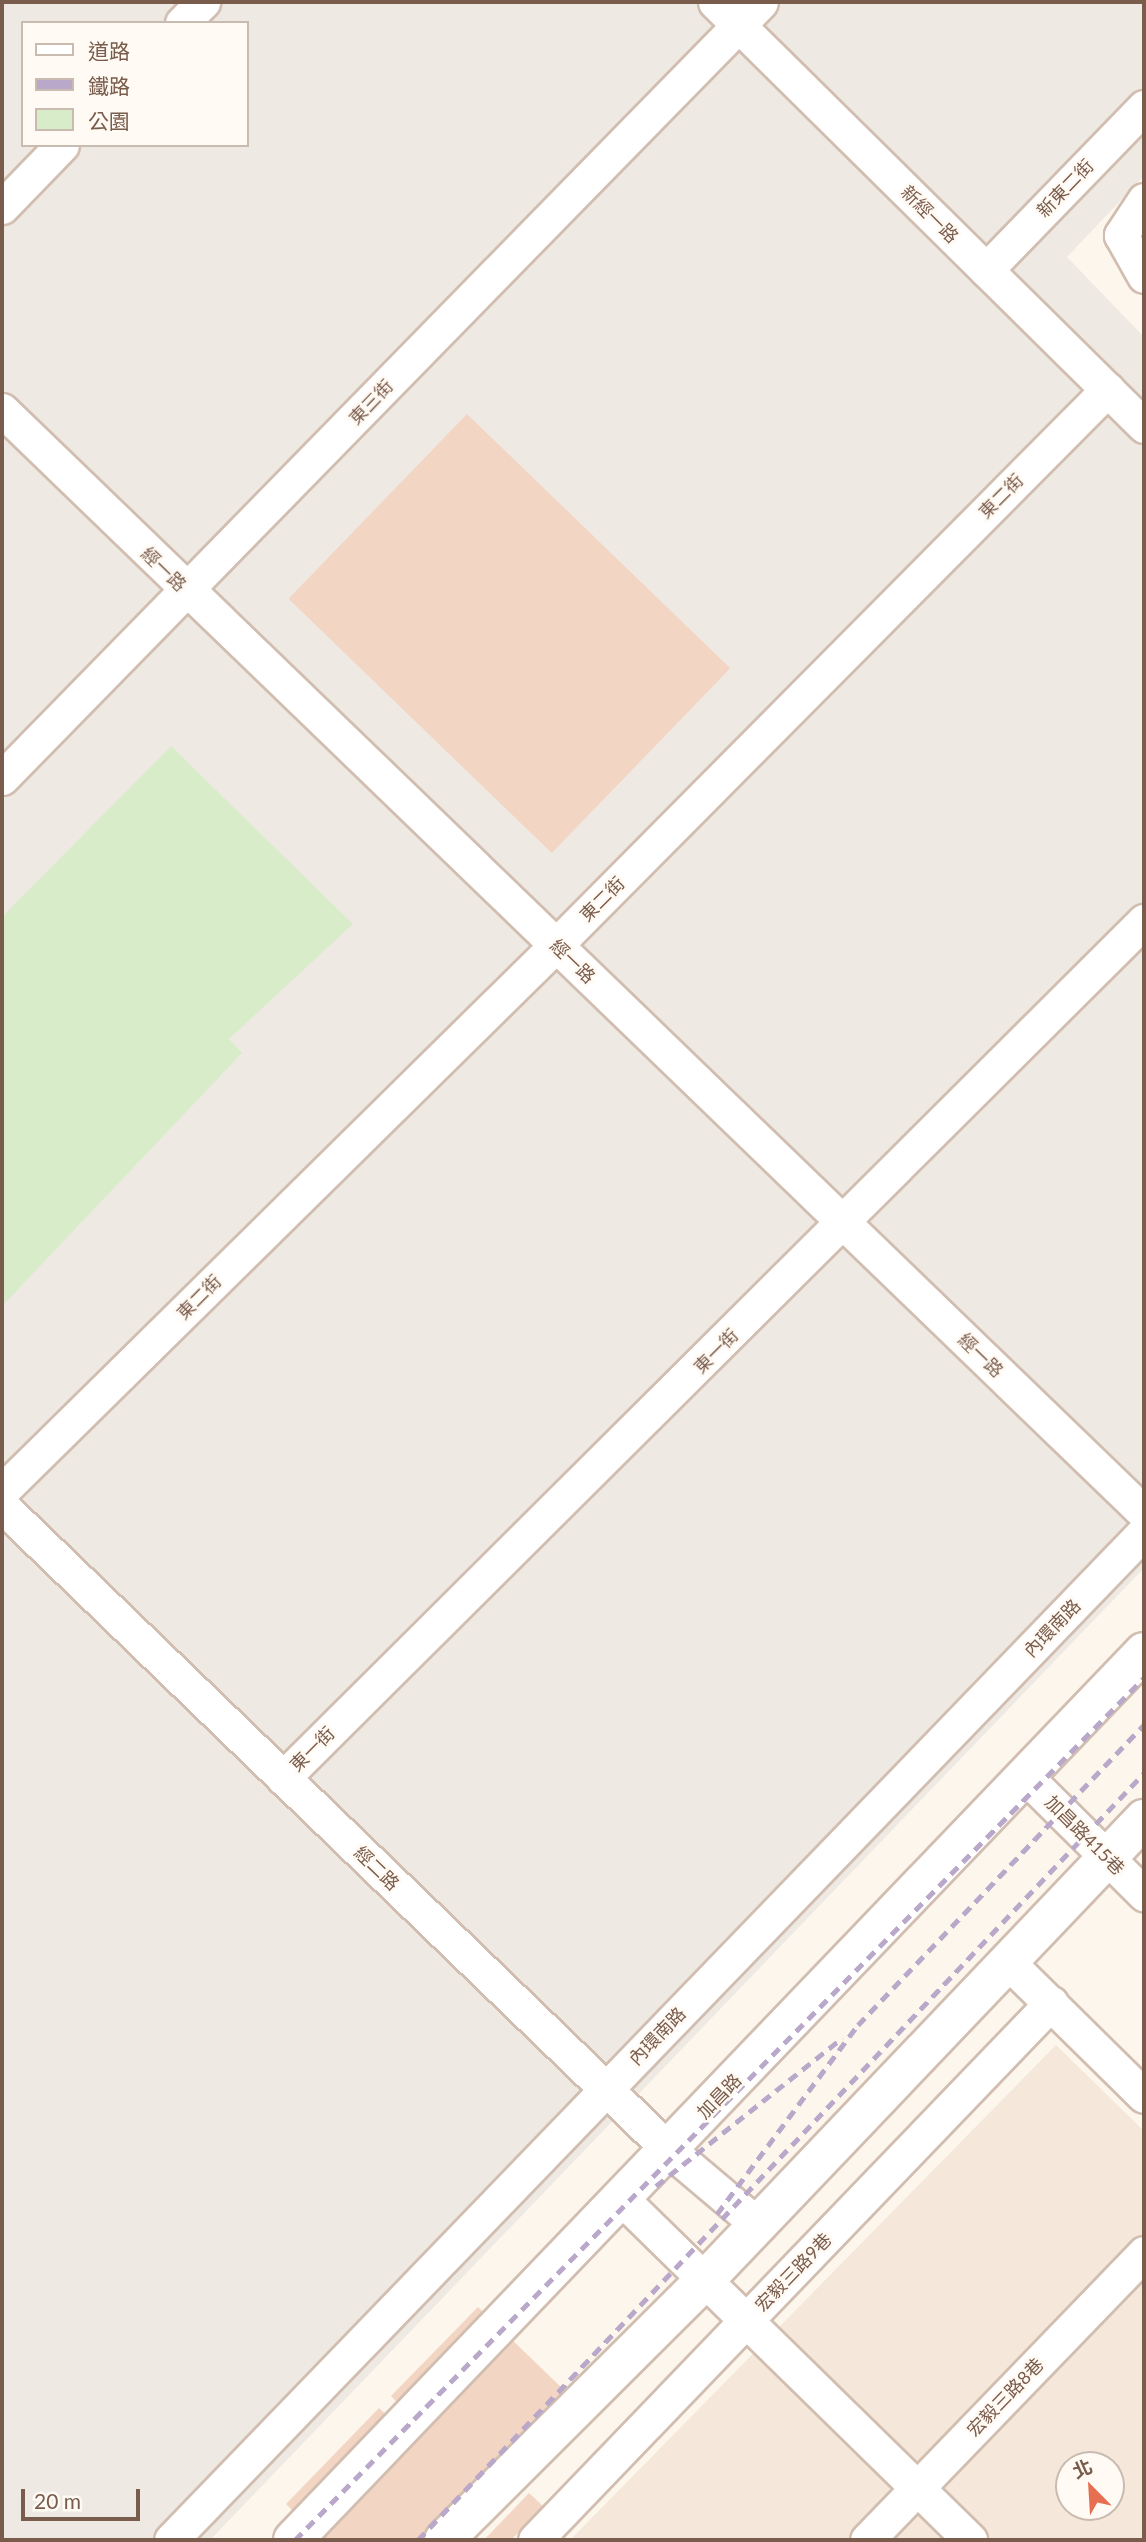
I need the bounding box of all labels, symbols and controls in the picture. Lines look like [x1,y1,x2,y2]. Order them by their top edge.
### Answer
legend [21,21,248,147]
text: 道路 [88,38,130,63]
text: 鐵路 [88,73,130,98]
text: 公園 [88,108,130,133]
street label: 新東二街 [1032,155,1098,221]
street label: 新經一路 [897,181,963,247]
street label: 東三街 [344,375,398,429]
street label: 東二街 [974,469,1028,523]
street label: 經一路 [137,542,191,596]
street label: 東二街 [575,872,629,926]
street label: 經一路 [546,934,600,988]
street label: 東二街 [172,1270,226,1324]
street label: 東一街 [689,1324,743,1378]
street label: 經一路 [954,1328,1008,1382]
street label: 內環南路 [1019,1595,1085,1661]
street label: 東一街 [285,1722,339,1776]
street label: 加昌路415巷 [1041,1791,1129,1879]
street label: 經二路 [350,1841,404,1895]
street label: 內環南路 [624,2003,690,2069]
street label: 加昌路 [692,2069,746,2123]
street label: 宏毅三路9巷 [750,2228,836,2316]
street label: 宏毅三路8巷 [962,2353,1048,2441]
north arrow [1055,2451,1125,2521]
text: 北 [1069,2454,1095,2483]
scale bar [24,2476,144,2520]
text: 20 m [34,2488,81,2513]

